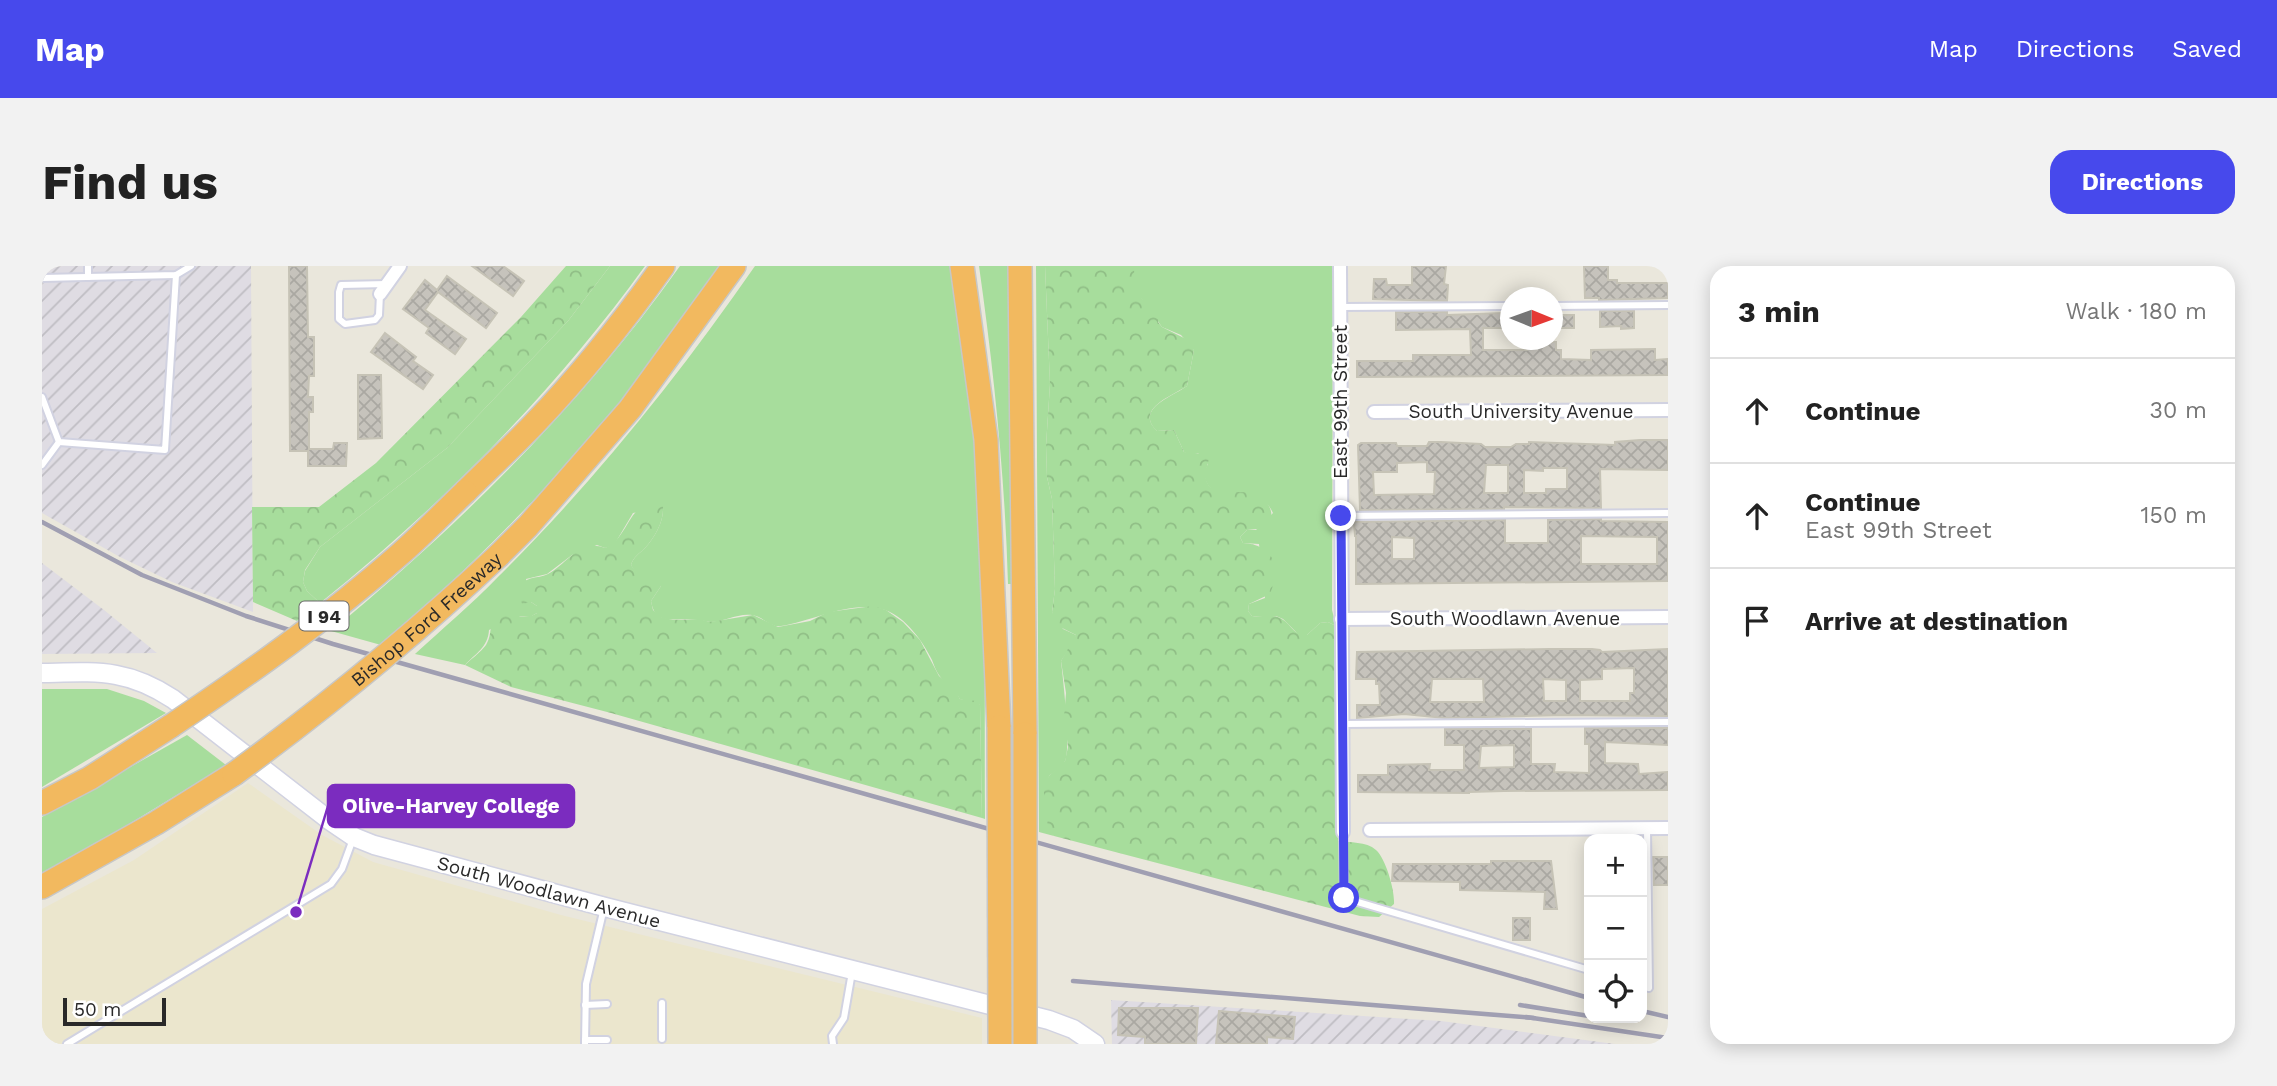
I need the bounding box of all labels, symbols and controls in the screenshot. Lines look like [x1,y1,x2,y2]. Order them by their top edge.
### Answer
text: Map [35,30,105,69]
text: Map [1929,35,1978,63]
text: Directions [2016,35,2134,63]
text: Saved [2172,35,2242,63]
button: Directions [2050,150,2235,214]
text: Find us [42,153,218,211]
north arrow [1500,287,1563,350]
text: 3 min [1738,294,1820,329]
text: Walk · 180 m [2066,298,2207,325]
street label: East 99th Street [1329,325,1352,479]
icon: ahead [1738,392,1776,430]
text: Continue [1805,396,1921,426]
text: 30 m [2150,397,2207,424]
street label: South University Avenue [1408,400,1634,423]
text: Continue [1805,487,1921,517]
icon: ahead [1738,497,1776,535]
route end [1325,500,1356,531]
text: 150 m [2141,502,2207,529]
text: East 99th Street [1805,517,1992,544]
street label: Bishop Ford Freeway [346,547,506,691]
road number: I 94 [300,602,348,630]
icon: arrive [1738,602,1776,640]
text: Arrive at destination [1805,606,2068,636]
street label: South Woodlawn Avenue [1390,607,1620,630]
callout: Olive-Harvey College [328,785,574,827]
text: Olive-Harvey College [342,793,560,818]
map controls [1584,834,1647,1023]
button: + [1584,834,1647,897]
street label: South Woodlawn Avenue [435,851,663,933]
route start [1328,882,1359,913]
button: − [1584,897,1647,960]
button: locate [1584,960,1647,1023]
scale bar [63,995,166,1027]
text: 50 m [74,998,121,1021]

